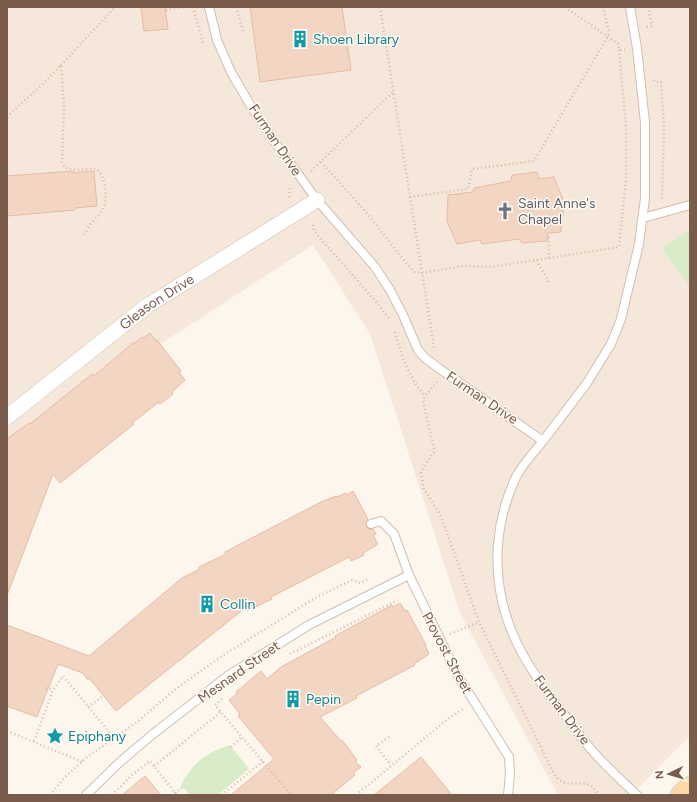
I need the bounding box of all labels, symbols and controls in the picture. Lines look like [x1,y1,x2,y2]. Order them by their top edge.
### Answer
building icon: Shoen Library [290,29,310,49]
place label: Shoen Library [313,31,400,48]
street label: Furman Drive [245,101,305,179]
place label: Saint Anne's Chapel [518,195,596,228]
church icon: Saint Anne's Chapel [495,201,515,221]
street label: Gleason Drive [116,270,197,333]
street label: Furman Drive [443,368,521,428]
building icon: Collin [197,594,217,614]
place label: Collin [220,596,256,613]
street label: Provost Street [418,609,476,697]
street label: Mesnard Street [195,637,283,707]
street label: Furman Drive [530,672,594,748]
building icon: Pepin [283,689,303,709]
place label: Pepin [306,691,341,708]
place icon: Epiphany [45,726,65,746]
place label: Epiphany [68,728,127,745]
north arrow [649,754,689,794]
text: N [653,770,666,780]

